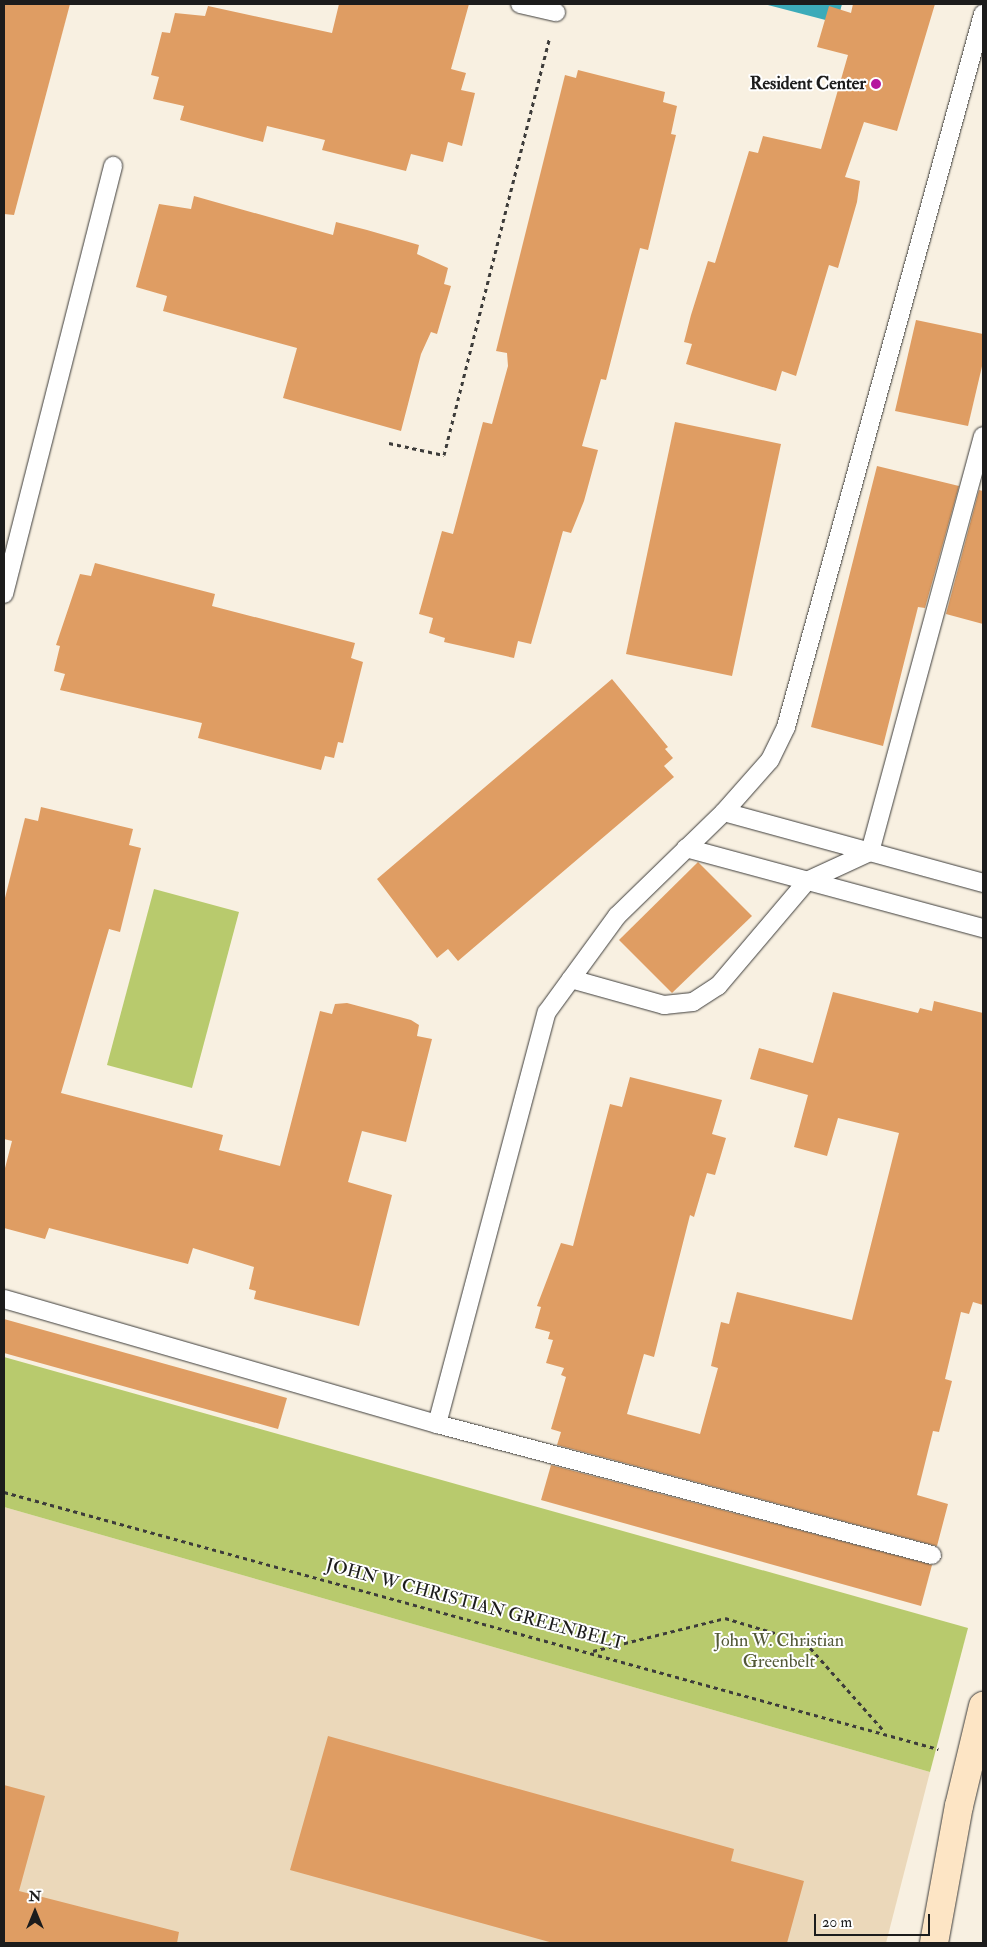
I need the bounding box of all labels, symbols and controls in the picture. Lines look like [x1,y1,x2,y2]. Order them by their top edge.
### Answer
place label: Resident Center [750,73,866,95]
marker: Resident Center [870,78,882,90]
street label: JOHN W CHRISTIAN GREENBELT [323,1555,627,1655]
park label: John W. Christian Greenbelt [714,1631,844,1674]
north arrow [10,1887,60,1937]
text: N [29,1888,41,1905]
scale bar [817,1904,933,1936]
text: 20 m [822,1913,852,1932]

